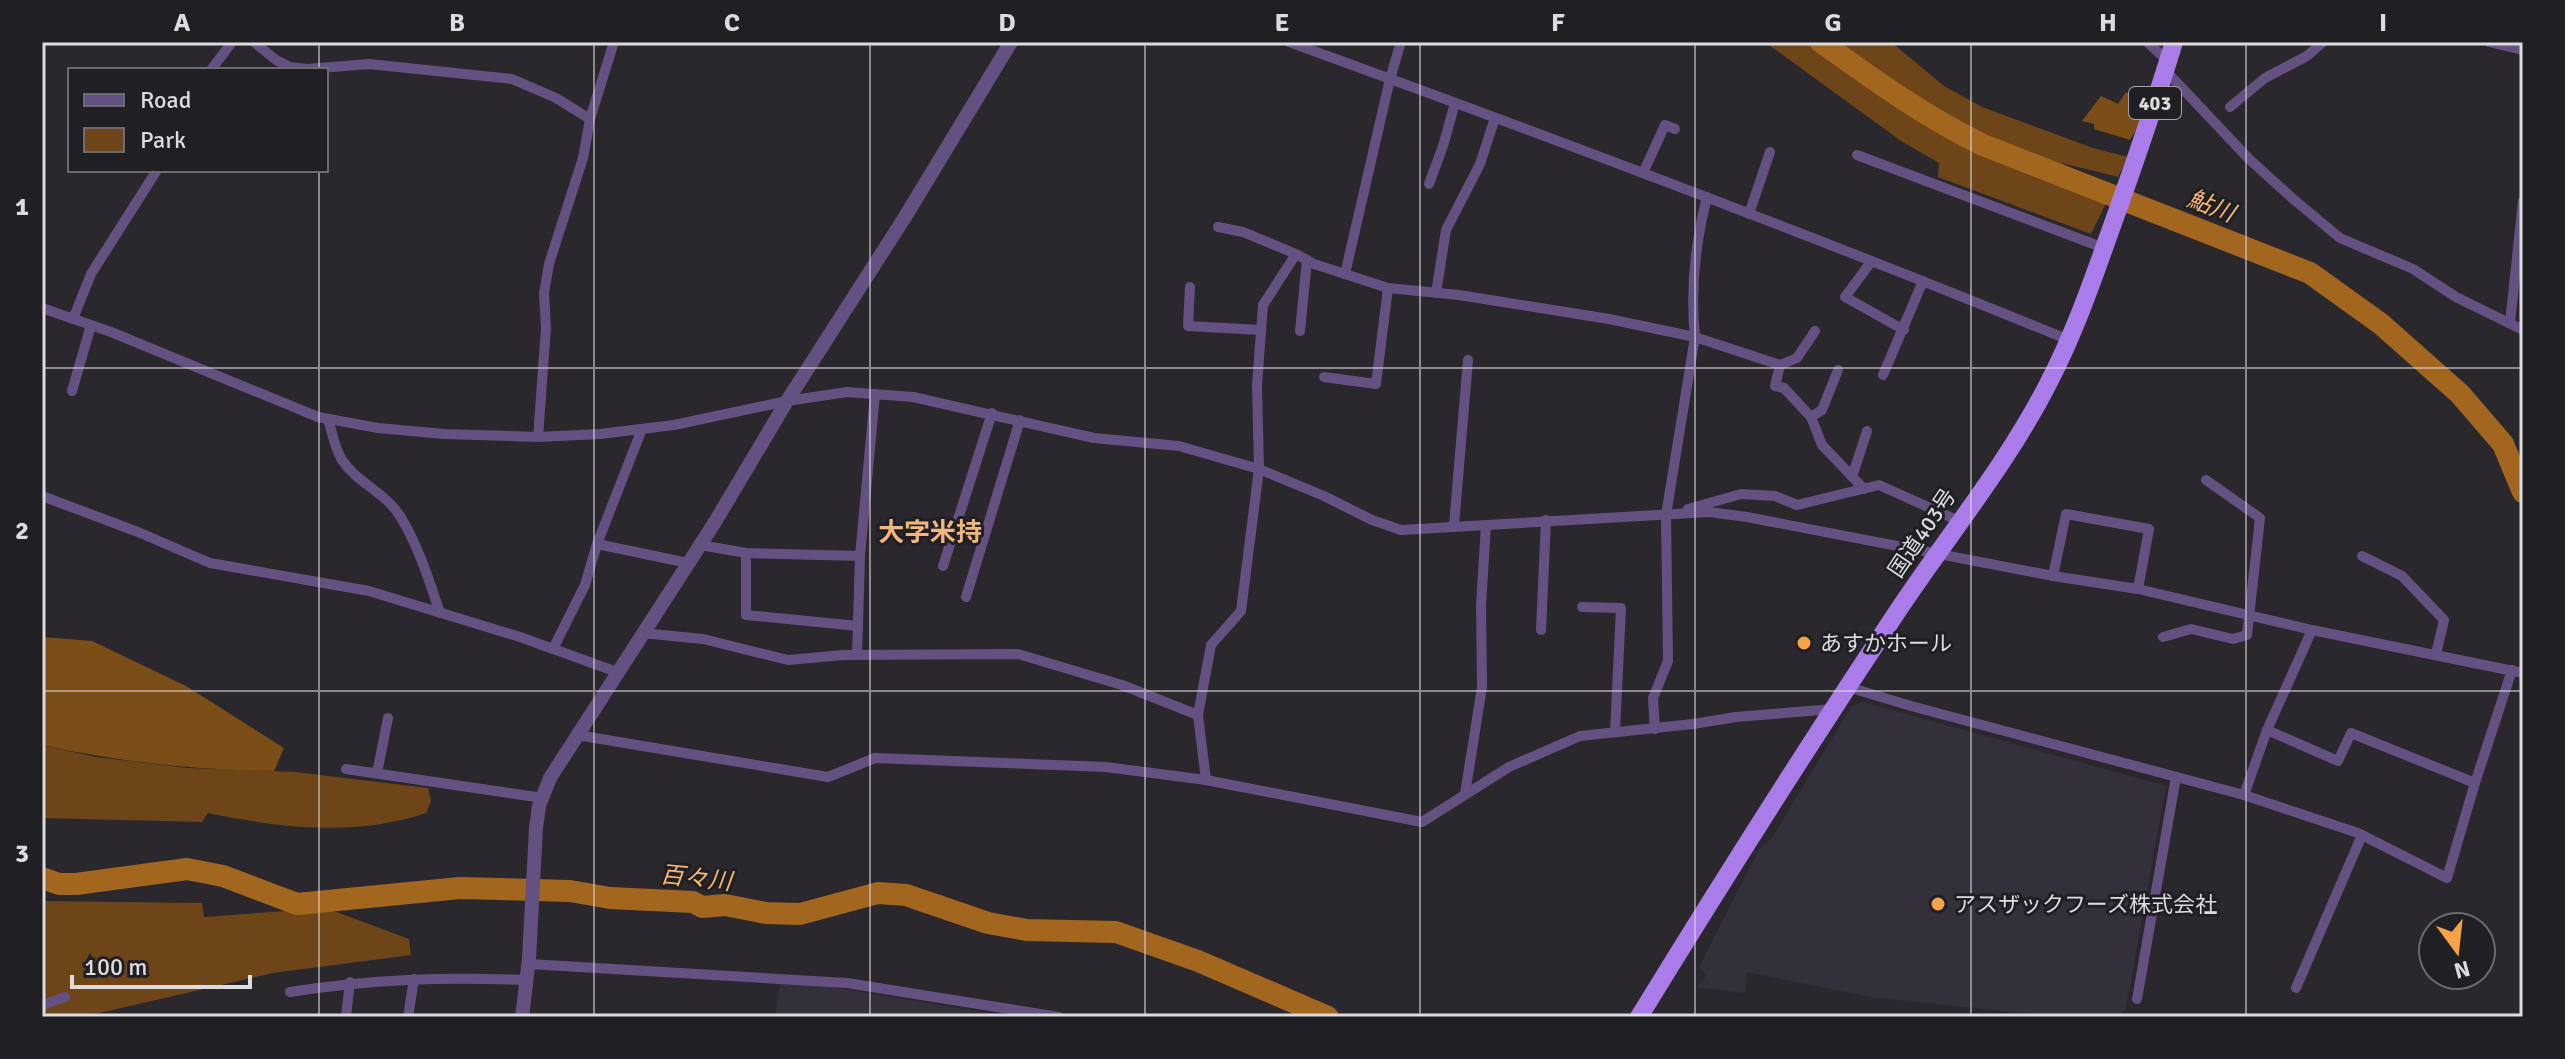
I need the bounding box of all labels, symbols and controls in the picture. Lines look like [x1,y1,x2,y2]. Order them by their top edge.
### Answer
text: A [174,7,191,39]
text: B [449,7,465,39]
text: C [724,7,740,39]
text: D [998,7,1016,39]
text: E [1275,7,1289,39]
text: F [1551,7,1565,39]
text: G [1824,7,1842,39]
text: H [2099,7,2117,39]
text: I [2379,7,2387,39]
legend [68,68,328,172]
text: Road [140,85,191,115]
road number: 403 [2129,87,2181,119]
text: Park [140,125,186,155]
water label: 鮎川 [2183,183,2242,230]
text: 1 [15,191,29,223]
street label: 国道403号 [1882,483,1962,583]
text: 2 [15,515,29,547]
district label: 大字米持 [878,517,982,549]
place label: あすかホール [1820,630,1952,657]
marker: あすかホール [1795,634,1813,652]
text: 3 [15,838,29,870]
water label: 百々川 [659,859,736,897]
place label: アスザックフーズ株式会社 [1954,891,2217,918]
marker: アスザックフーズ株式会社 [1929,895,1947,913]
north arrow [2417,911,2497,991]
scale bar [72,939,250,989]
text: 100 m [84,952,147,982]
text: N [2451,955,2473,985]

